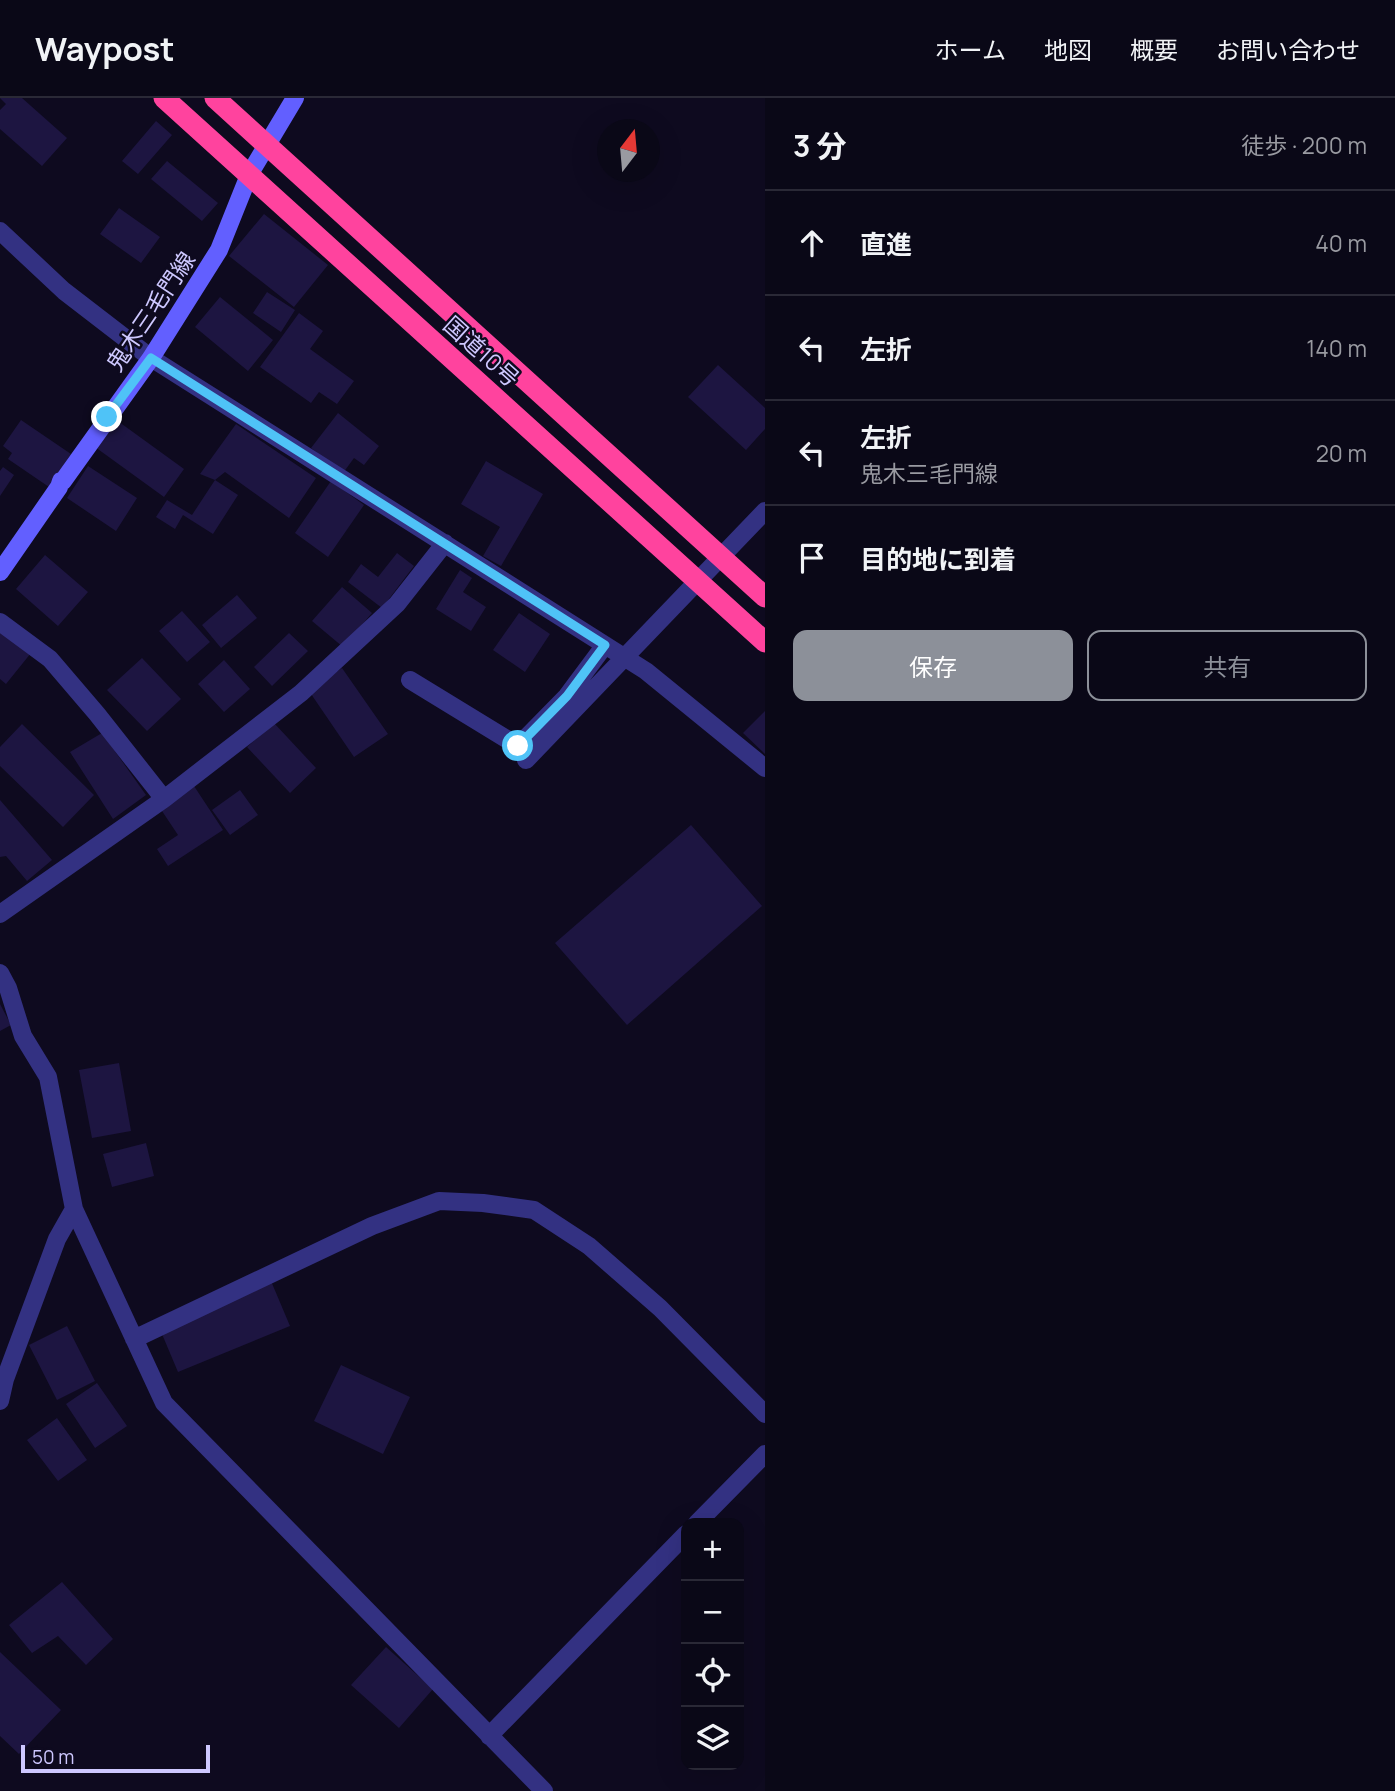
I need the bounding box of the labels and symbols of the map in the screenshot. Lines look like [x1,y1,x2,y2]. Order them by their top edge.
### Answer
north arrow [597,119,660,182]
street label: 鬼木三毛門線 [98,245,202,377]
street label: 国道10号 [437,308,527,394]
route end [91,401,122,432]
route start [502,730,533,761]
scale bar [21,1742,210,1774]

